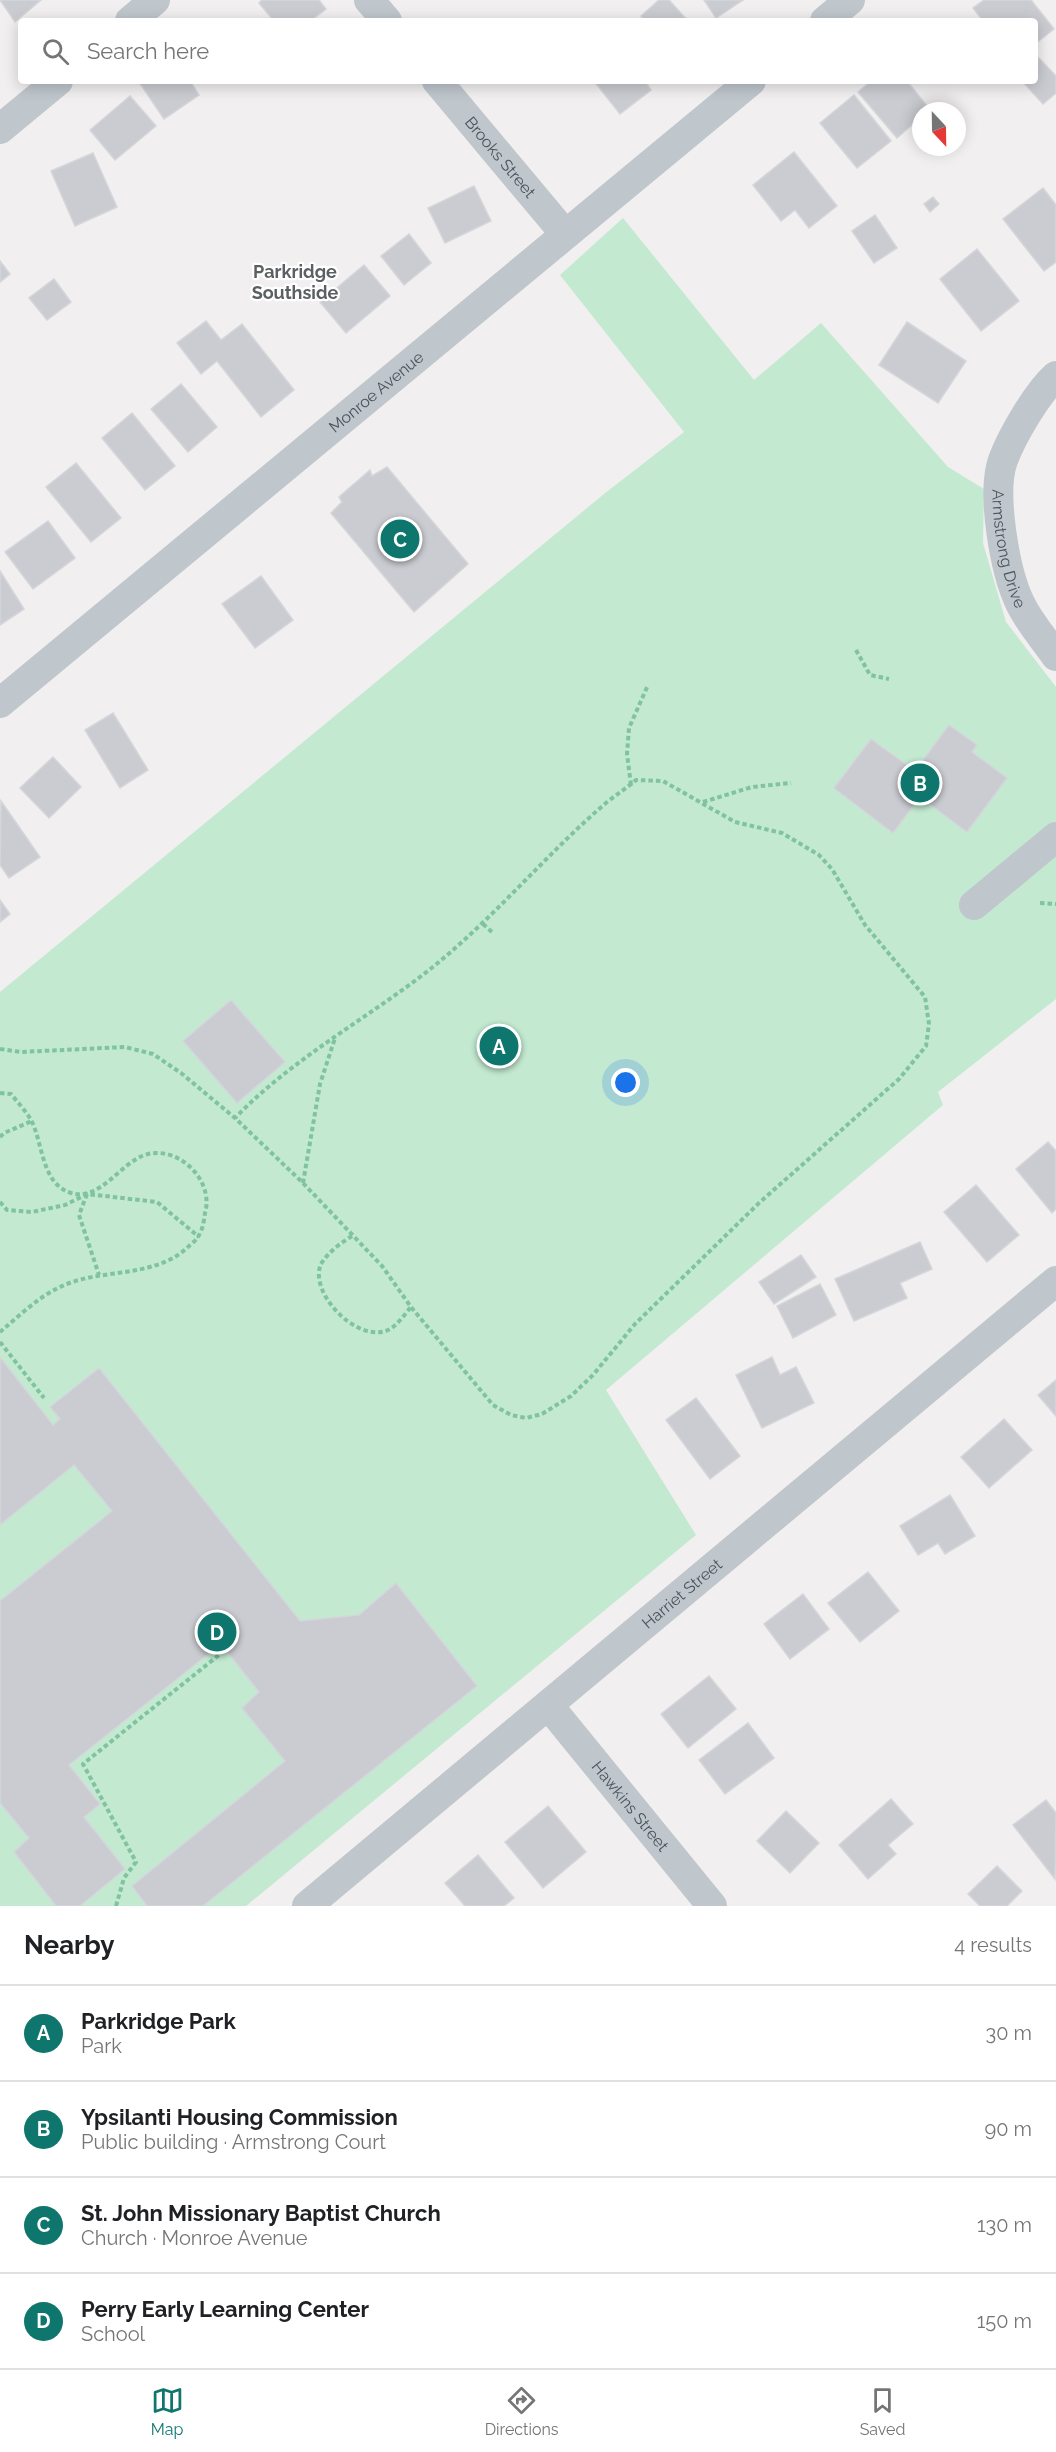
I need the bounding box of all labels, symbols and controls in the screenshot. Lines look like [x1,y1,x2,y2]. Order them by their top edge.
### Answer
search box [18,18,1038,84]
icon: search [39,35,72,68]
text: Search here [87,38,209,64]
north arrow [912,102,966,156]
street label: Brooks Street [461,113,540,202]
district label: Parkridge Southside [252,261,339,303]
street label: Monroe Avenue [325,347,427,436]
street label: Armstrong Drive [989,489,1030,611]
pin: C [380,516,420,562]
pin: B [900,760,940,806]
pin: A [480,1024,518,1068]
your location [611,1068,640,1097]
street label: Harriet Street [638,1554,726,1632]
pin: D [198,1610,236,1654]
street label: Hawkins Street [588,1757,673,1855]
text: Nearby [24,1930,114,1960]
text: 4 results [954,1933,1032,1957]
text: Parkridge Park [81,2008,236,2034]
text: A [37,2021,50,2045]
text: 30 m [986,2021,1032,2045]
text: Park [81,2034,122,2058]
text: Ypsilanti Housing Commission [81,2104,398,2130]
text: B [37,2117,50,2141]
text: 90 m [985,2117,1032,2141]
text: Public building · Armstrong Court [81,2130,386,2154]
text: St. John Missionary Baptist Church [81,2200,441,2226]
text: C [37,2213,50,2237]
text: 130 m [977,2213,1032,2237]
text: Church · Monroe Avenue [81,2226,308,2250]
text: Perry Early Learning Center [81,2296,369,2322]
text: D [36,2309,51,2333]
text: 150 m [977,2309,1032,2333]
text: School [81,2322,145,2346]
tab: Map [151,2384,184,2439]
tab: Directions [485,2384,559,2439]
tab: Saved [860,2384,905,2439]

